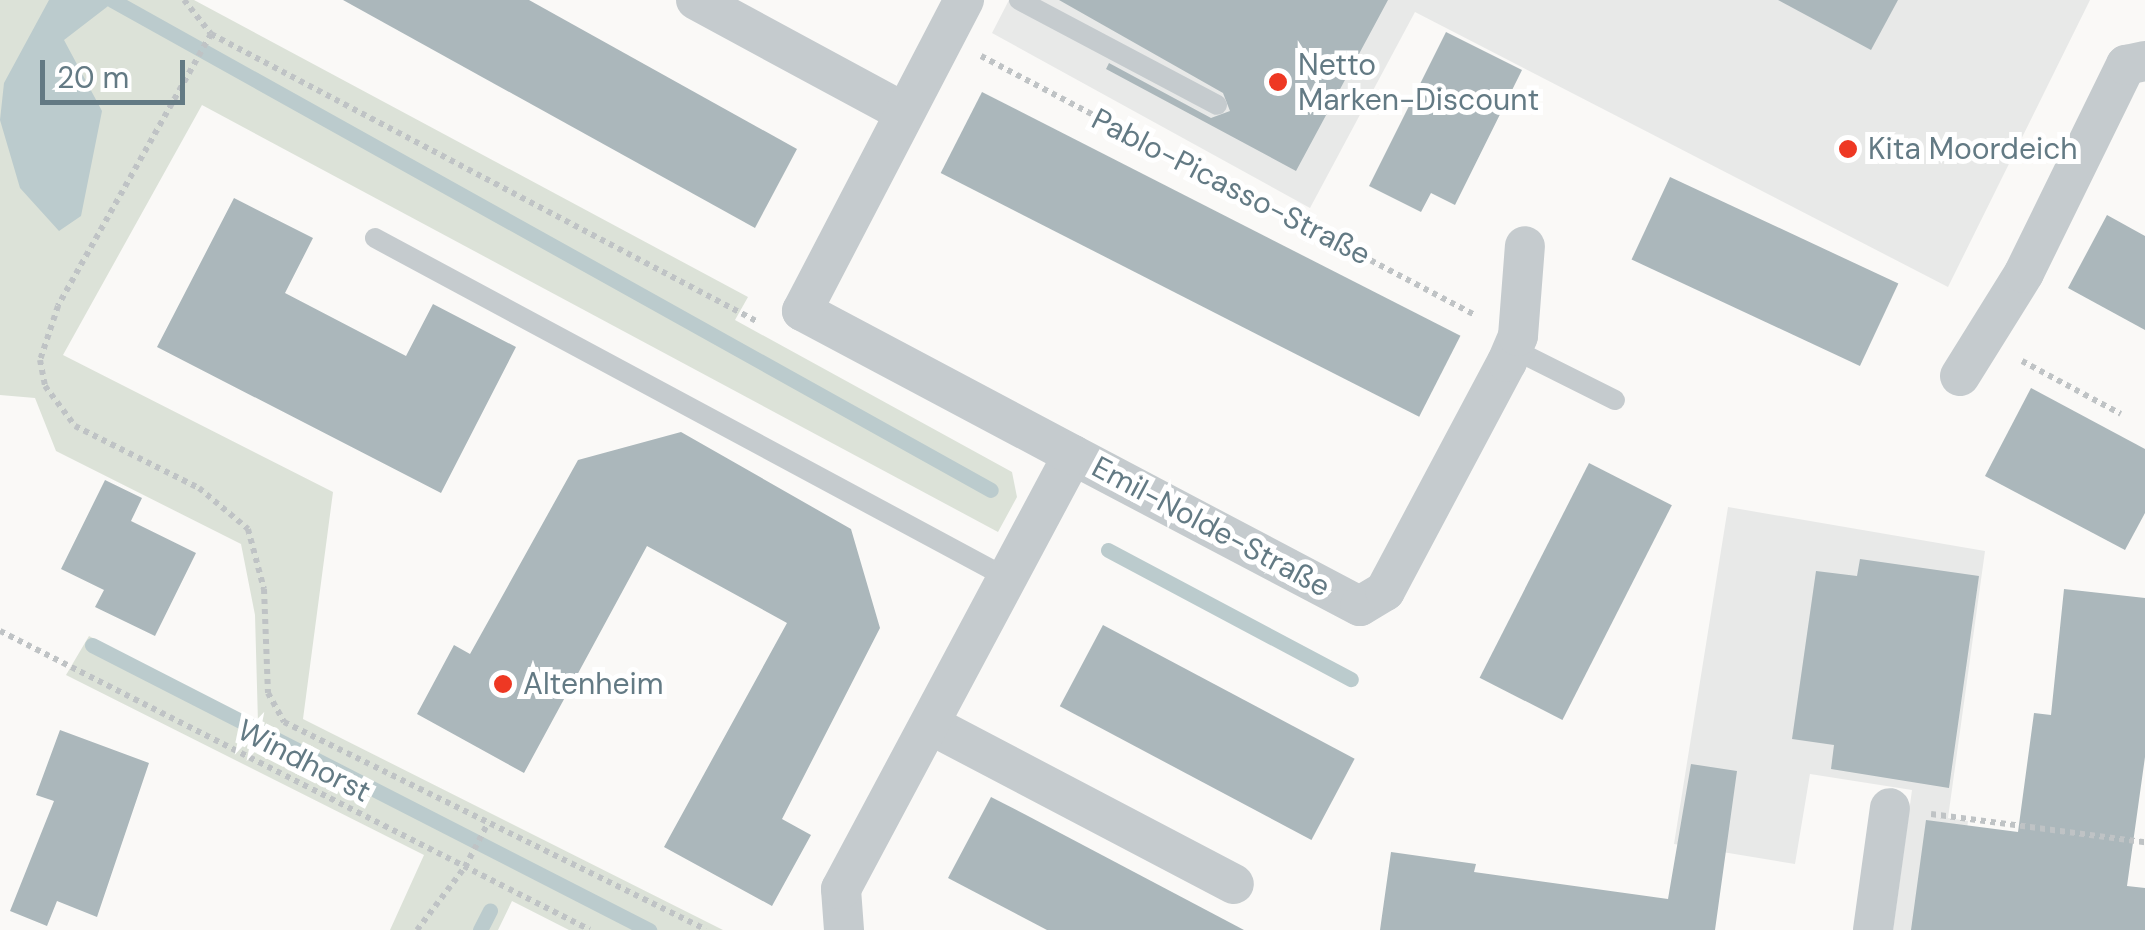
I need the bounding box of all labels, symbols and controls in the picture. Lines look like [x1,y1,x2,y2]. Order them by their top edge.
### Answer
scale bar [45,40,190,102]
place label: Netto Marken-Discount [1298,47,1539,118]
text: 20 m [57,58,129,97]
marker: Netto Marken-Discount [1267,71,1289,93]
street label: Pablo-Picasso-Straße [1086,101,1376,273]
place label: Kita Moordeich [1868,131,2078,167]
marker: Kita Moordeich [1837,138,1859,160]
street label: Emil-Nolde-Straße [1086,449,1336,605]
place label: Altenheim [523,666,663,702]
marker: Altenheim [492,673,514,695]
street label: Windhorst [231,712,377,810]

